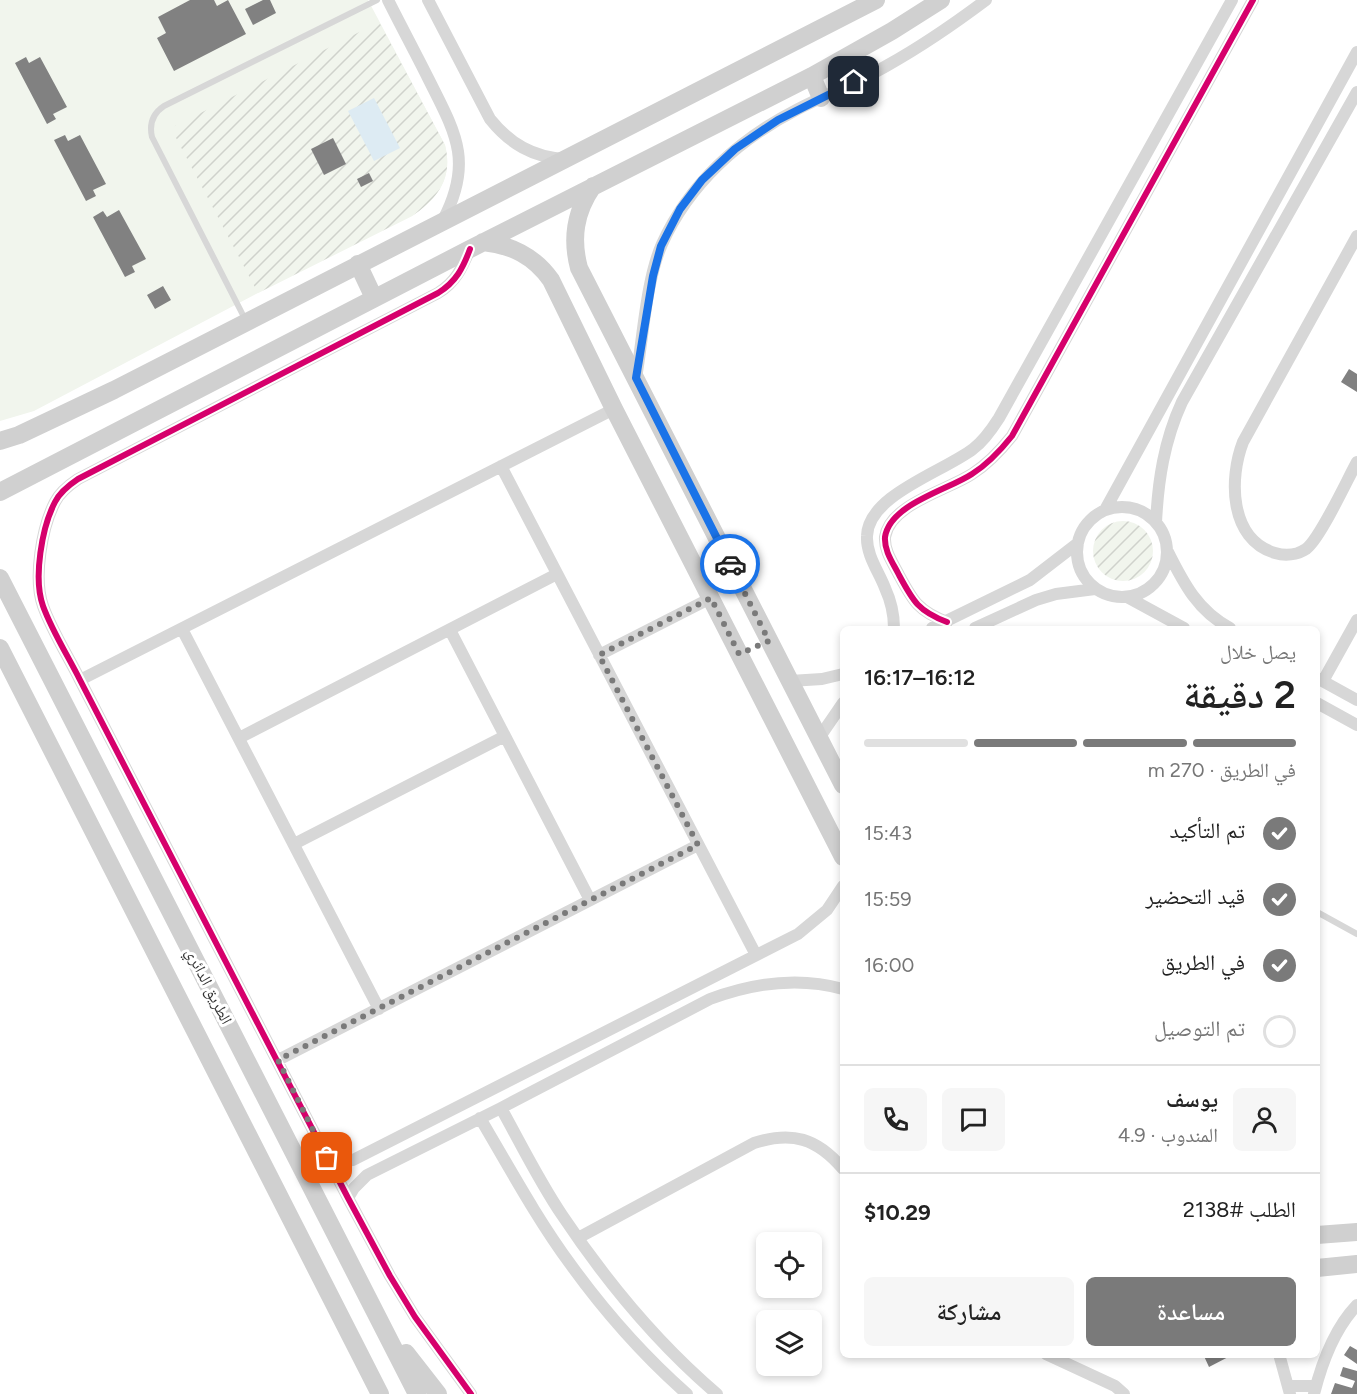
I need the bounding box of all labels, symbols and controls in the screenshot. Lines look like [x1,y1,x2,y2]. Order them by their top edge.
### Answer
pin [828,56,879,107]
icon: home [837,65,870,98]
courier [700,534,760,594]
icon: car [714,548,747,581]
text: يصل خلال [1220,640,1296,664]
text: 16:12–16:17 [864,664,975,691]
text: 2 دقيقة [1183,671,1296,718]
text: في الطريق · 270 m [1148,758,1296,782]
text: تم التأكيد [1170,817,1245,844]
icon: check [1263,817,1296,850]
text: 15:43 [864,821,912,845]
text: قيد التحضير [1146,883,1245,910]
icon: check [1263,883,1296,916]
text: 15:59 [864,887,912,911]
street label: الطريق الدائري [179,945,236,1029]
text: في الطريق [1161,949,1245,976]
icon: check [1263,949,1296,982]
text: 16:00 [864,953,914,977]
text: تم التوصيل [1154,1015,1245,1042]
text: يوسف [1166,1086,1218,1113]
button: phone [864,1088,927,1151]
button: chat [942,1088,1005,1151]
button: person [1233,1088,1296,1151]
text: المندوب · 4.9 [1118,1123,1218,1147]
pin [301,1132,352,1183]
icon: bag [310,1141,343,1174]
text: الطلب #2138 [1183,1196,1296,1223]
text: $10.29 [864,1199,931,1226]
map controls [756,1232,822,1376]
button: locate [756,1232,822,1298]
button: مشاركة [864,1277,1074,1346]
button: مساعدة [1086,1277,1296,1346]
button: layers [756,1310,822,1376]

